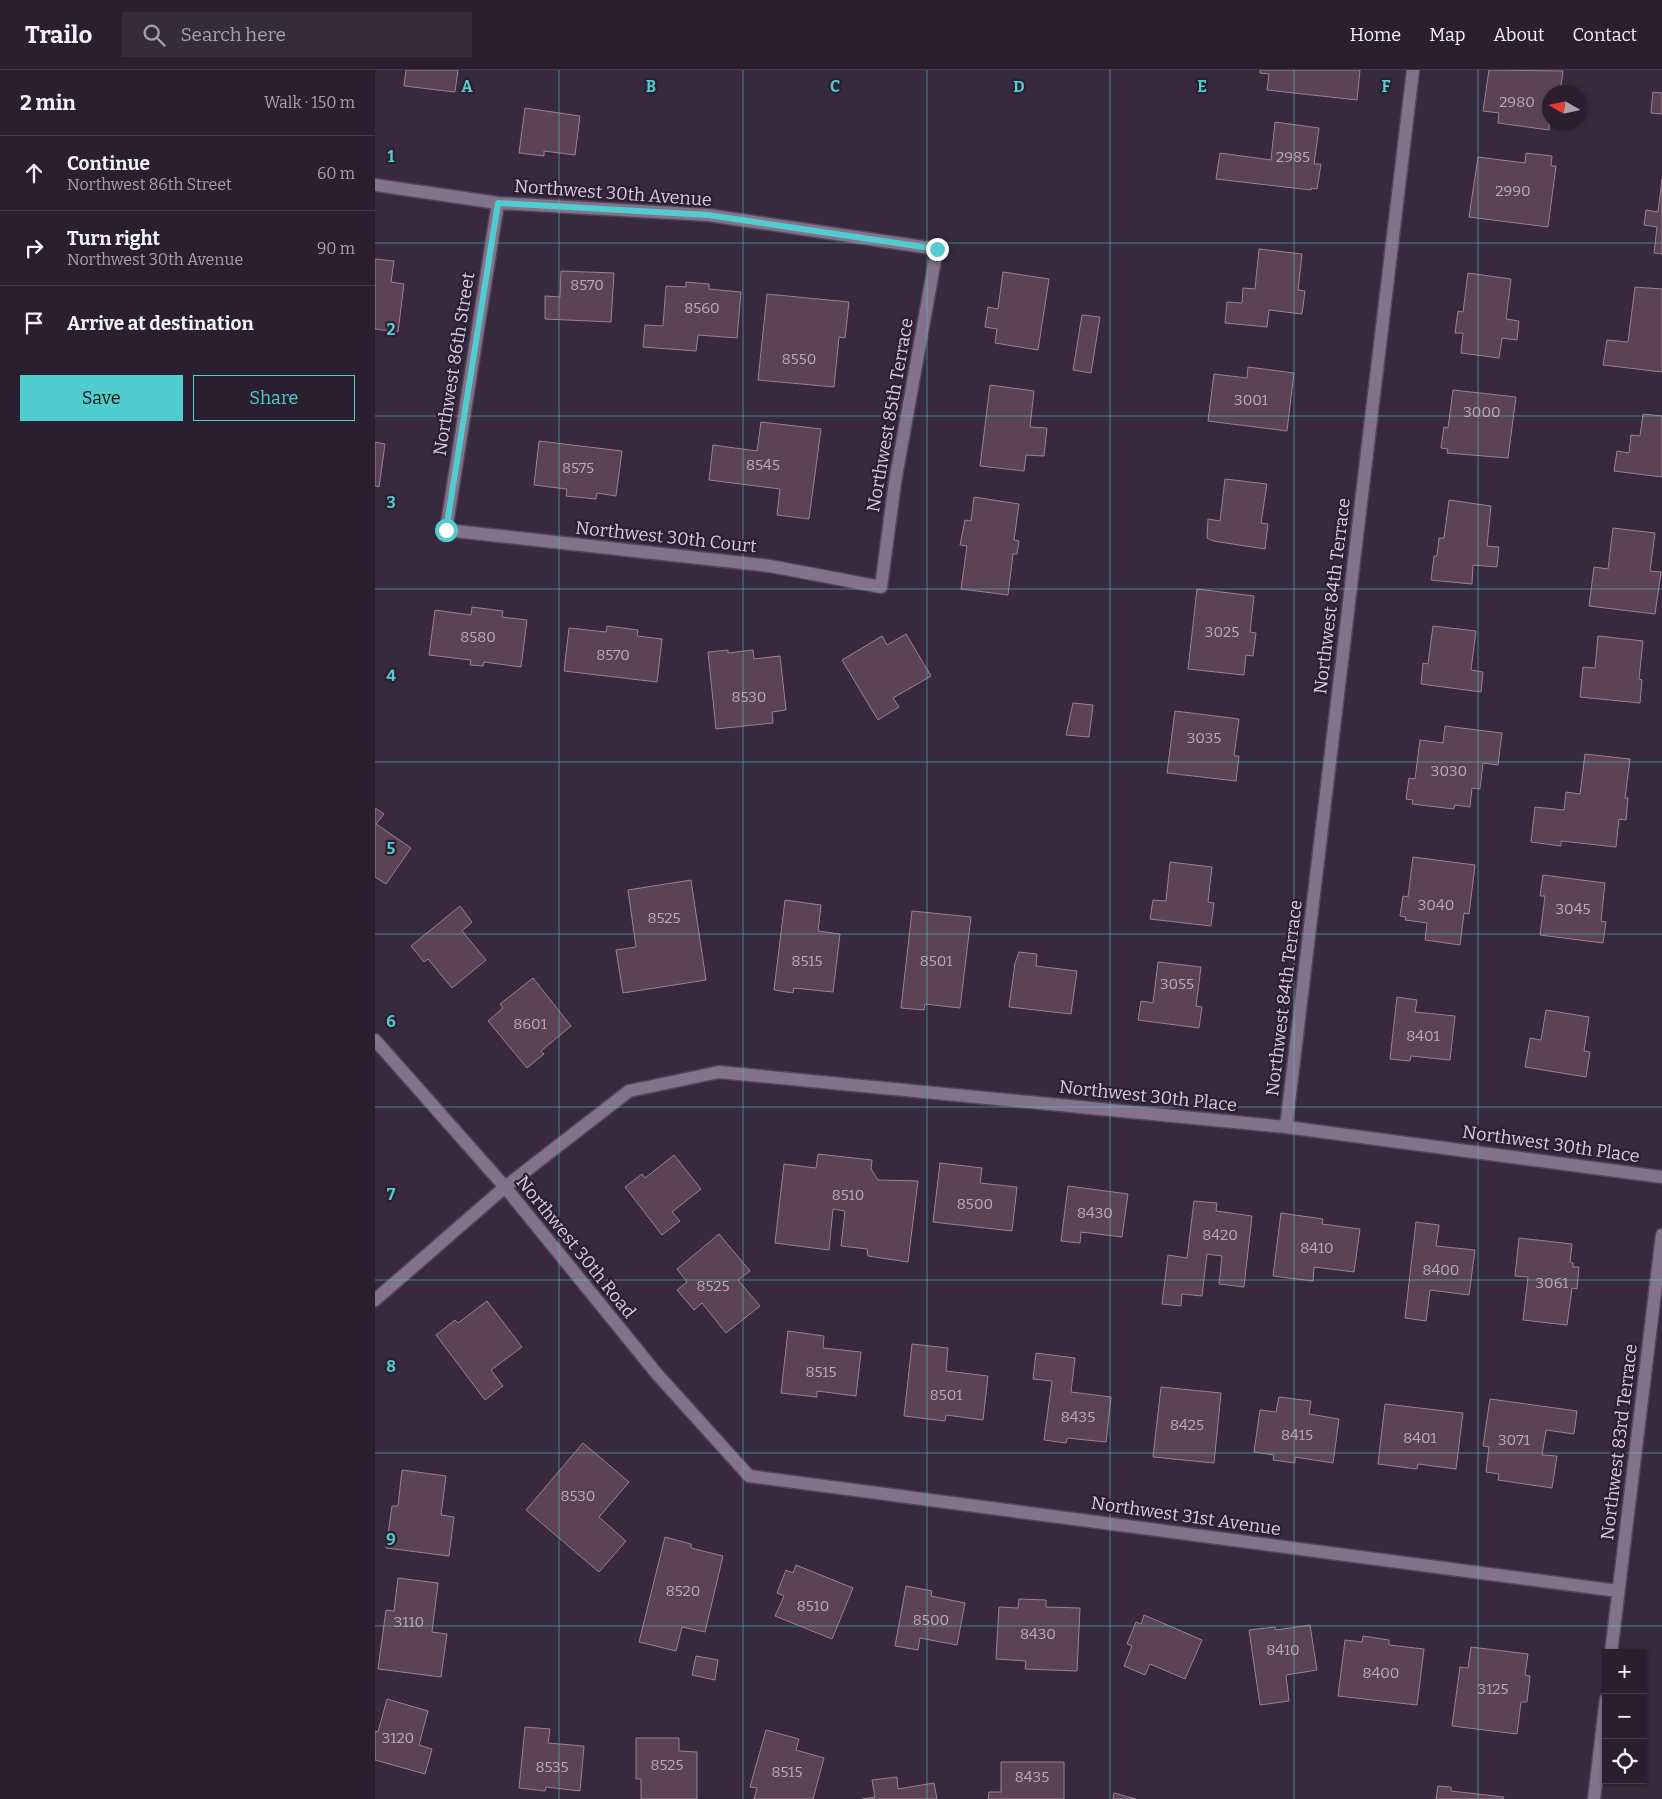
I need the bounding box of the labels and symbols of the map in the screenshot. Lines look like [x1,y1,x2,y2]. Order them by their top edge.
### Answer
text: A [461,77,473,96]
text: B [646,77,656,96]
text: C [830,77,840,96]
text: D [1013,77,1025,96]
text: E [1197,77,1207,96]
text: F [1382,77,1391,96]
north arrow [1542,85,1587,130]
house number: 2980 [1499,93,1535,111]
text: 1 [388,147,395,166]
house number: 2985 [1276,148,1310,166]
street label: Northwest 30th Avenue [513,175,713,211]
house number: 2990 [1495,182,1531,200]
route end [926,238,949,261]
street label: Northwest 86th Street [429,270,479,457]
house number: 8570 [570,276,604,294]
house number: 8560 [684,299,720,317]
street label: Northwest 85th Terrace [862,316,918,514]
text: 2 [386,320,396,339]
house number: 8550 [782,350,816,368]
house number: 3001 [1234,391,1268,409]
house number: 3000 [1463,403,1501,421]
house number: 8545 [746,456,780,474]
house number: 8575 [562,459,594,477]
text: 3 [386,493,396,512]
street label: Northwest 84th Terrace [1309,497,1355,695]
street label: Northwest 30th Court [574,517,758,558]
route start [435,519,458,542]
house number: 3025 [1205,623,1239,641]
house number: 8580 [460,628,496,646]
house number: 8570 [596,646,630,664]
text: 4 [386,666,396,685]
house number: 8530 [732,688,766,706]
house number: 3035 [1187,729,1221,747]
house number: 3030 [1431,762,1467,780]
text: 5 [387,839,396,858]
house number: 3040 [1418,896,1454,914]
street label: Northwest 84th Terrace [1261,899,1307,1097]
house number: 3045 [1556,900,1590,918]
house number: 8525 [648,909,680,927]
house number: 8515 [792,952,822,970]
house number: 8501 [920,952,952,970]
house number: 3055 [1160,975,1194,993]
text: 6 [386,1012,396,1031]
house number: 8601 [513,1015,547,1033]
house number: 8401 [1406,1027,1440,1045]
street label: Northwest 30th Place [1058,1076,1238,1116]
street label: Northwest 30th Place [1461,1121,1641,1167]
street label: Northwest 30th Road [512,1171,641,1323]
text: 7 [387,1185,396,1204]
house number: 8510 [832,1186,864,1204]
house number: 8500 [957,1195,993,1213]
house number: 8430 [1077,1204,1113,1222]
house number: 8420 [1202,1226,1238,1244]
house number: 8410 [1300,1239,1334,1257]
house number: 8400 [1422,1261,1460,1279]
house number: 3061 [1536,1274,1568,1292]
house number: 8525 [697,1277,729,1295]
street label: Northwest 83rd Terrace [1596,1343,1642,1541]
text: 8 [386,1357,396,1376]
house number: 8515 [806,1363,836,1381]
house number: 8501 [930,1386,962,1404]
house number: 8435 [1061,1408,1095,1426]
house number: 8425 [1170,1416,1204,1434]
house number: 8415 [1281,1426,1313,1444]
house number: 8401 [1403,1429,1437,1447]
house number: 3071 [1498,1431,1530,1449]
house number: 8530 [561,1487,595,1505]
street label: Northwest 31st Avenue [1090,1492,1282,1540]
text: 9 [386,1530,396,1549]
house number: 8520 [666,1582,700,1600]
house number: 8510 [797,1597,829,1615]
house number: 8500 [913,1611,949,1629]
house number: 3110 [394,1613,424,1631]
house number: 8430 [1020,1625,1056,1643]
house number: 8410 [1266,1641,1300,1659]
house number: 8400 [1362,1664,1400,1682]
house number: 3125 [1478,1680,1508,1698]
house number: 3120 [382,1729,414,1747]
house number: 8525 [651,1756,683,1774]
house number: 8535 [535,1758,569,1776]
house number: 8515 [772,1763,802,1781]
house number: 8435 [1015,1768,1049,1786]

